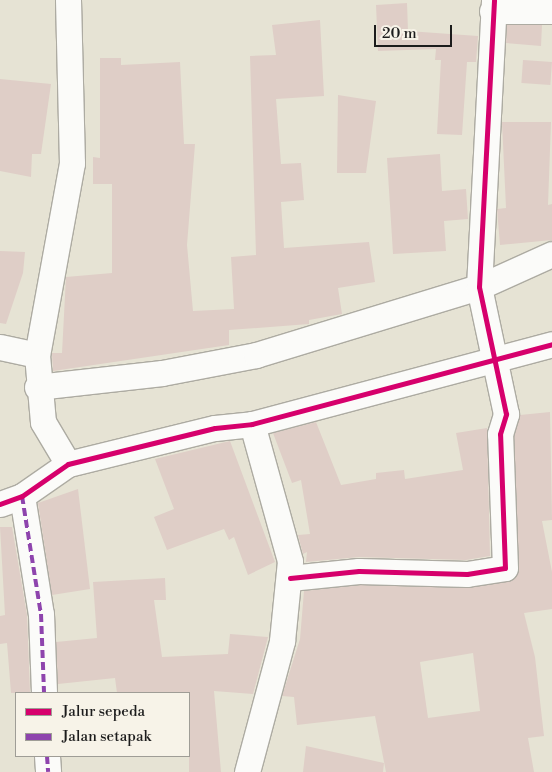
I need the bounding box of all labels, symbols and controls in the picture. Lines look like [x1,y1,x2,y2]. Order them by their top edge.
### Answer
scale bar [377,15,454,47]
text: 20 m [382,24,417,43]
legend [15,692,190,757]
text: Jalur sepeda [62,702,145,721]
text: Jalan setapak [62,727,151,746]

